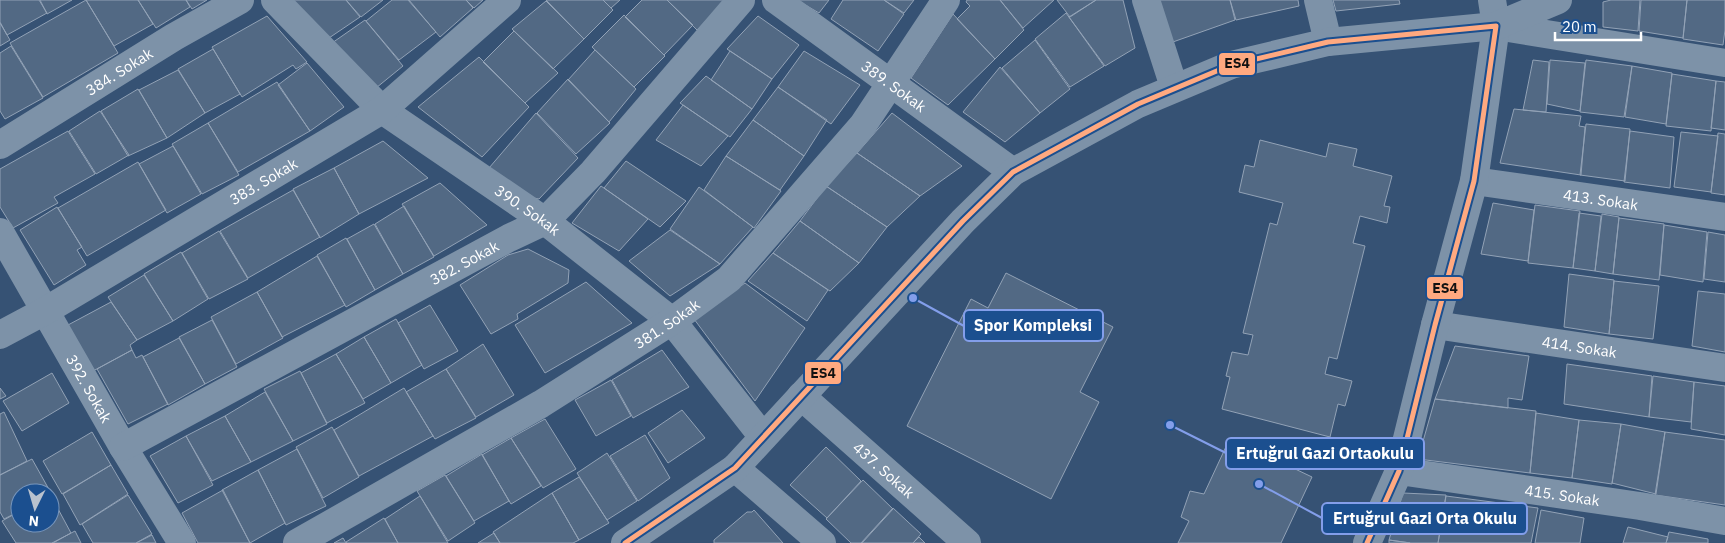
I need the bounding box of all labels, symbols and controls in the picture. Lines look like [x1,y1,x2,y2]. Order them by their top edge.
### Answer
scale bar [1555,10,1641,42]
text: 20 m [1562,17,1597,36]
street label: 384. Sokak [82,43,156,99]
line badge: ES4 [1218,52,1256,76]
text: ES4 [1224,54,1250,72]
street label: 389. Sokak [858,56,930,116]
street label: 383. Sokak [226,153,301,208]
street label: 390. Sokak [491,180,564,239]
street label: 413. Sokak [1562,184,1640,214]
street label: 382. Sokak [426,236,502,289]
line badge: ES4 [1426,276,1464,300]
text: ES4 [1432,279,1458,297]
street label: 381. Sokak [630,294,703,352]
callout: Spor Kompleksi [964,310,1103,341]
text: Spor Kompleksi [974,315,1092,335]
street label: 414. Sokak [1541,331,1618,361]
street label: 392. Sokak [62,351,116,426]
line badge: ES4 [804,361,842,385]
text: ES4 [810,364,836,382]
street label: 437. Sokak [850,437,919,502]
callout: Ertuğrul Gazi Ortaokulu [1226,438,1424,469]
text: Ertuğrul Gazi Ortaokulu [1236,443,1414,463]
street label: 415. Sokak [1524,480,1601,510]
north arrow [10,483,60,533]
callout: Ertuğrul Gazi Orta Okulu [1322,503,1527,534]
text: Ertuğrul Gazi Orta Okulu [1333,508,1517,528]
text: N [28,512,40,530]

